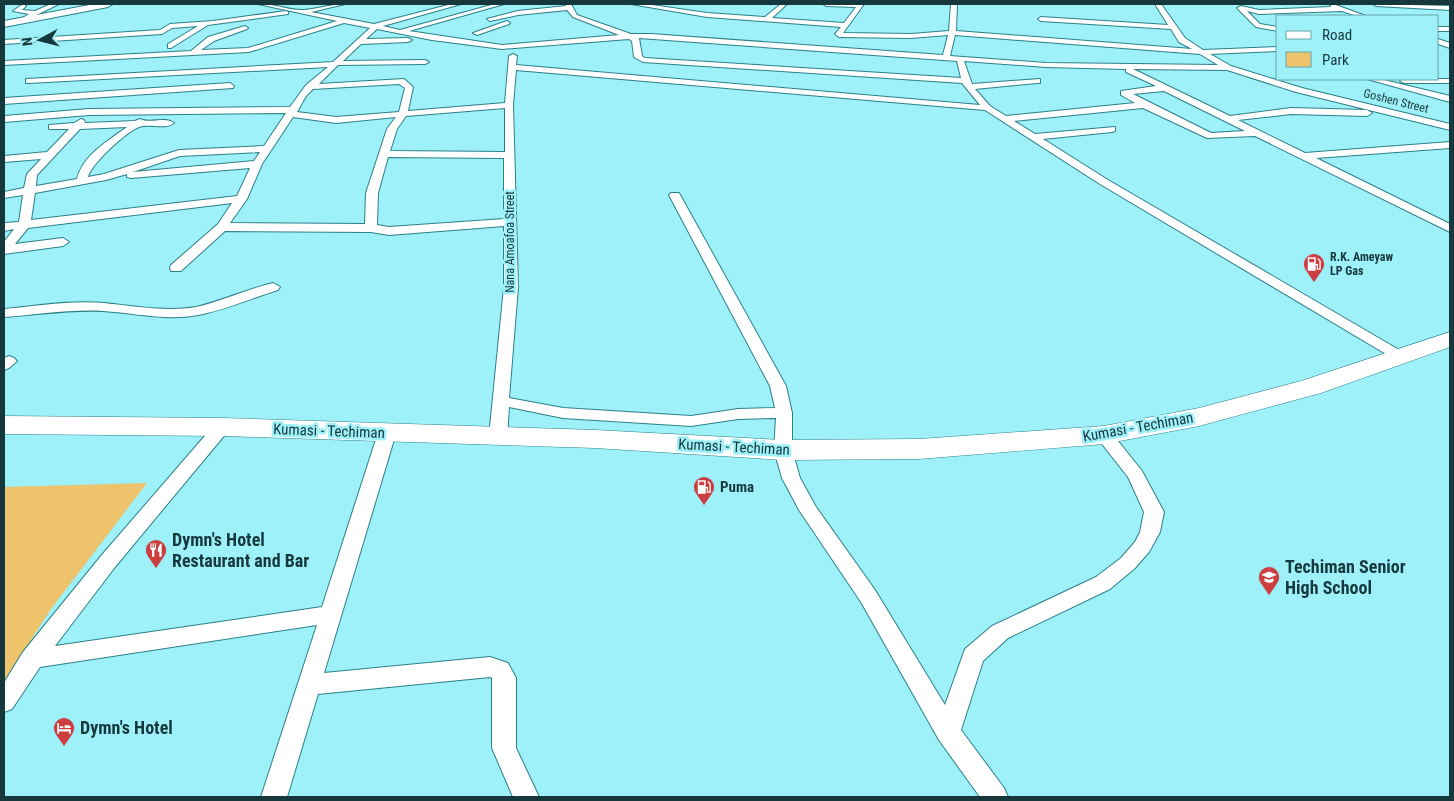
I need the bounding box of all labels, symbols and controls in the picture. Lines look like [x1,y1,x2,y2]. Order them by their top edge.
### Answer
north arrow [15,15,65,65]
legend [1276,15,1439,80]
text: Road [1322,26,1352,44]
text: N [19,36,36,47]
text: Park [1322,51,1349,69]
street label: Goshen Street [1362,86,1430,116]
street label: Nana Amoafoa Street [503,191,517,293]
place label: R.K. Ameyaw LP Gas [1330,250,1393,278]
fuel station icon: R.K. Ameyaw LP Gas [1302,252,1326,283]
street label: Kumasi - Techiman [1081,408,1195,446]
street label: Kumasi - Techiman [273,420,385,442]
street label: Kumasi - Techiman [678,435,790,459]
fuel station icon: Puma [692,475,716,506]
place label: Puma [720,478,754,496]
place label: Dymn's Hotel Restaurant and Bar [172,529,309,571]
restaurant icon: Dymn's Hotel Restaurant and Bar [144,538,168,569]
place label: Techiman Senior High School [1285,556,1406,598]
school or university icon: Techiman Senior High School [1257,565,1281,596]
hotel icon: Dymn's Hotel [52,716,76,747]
place label: Dymn's Hotel [80,717,173,738]

